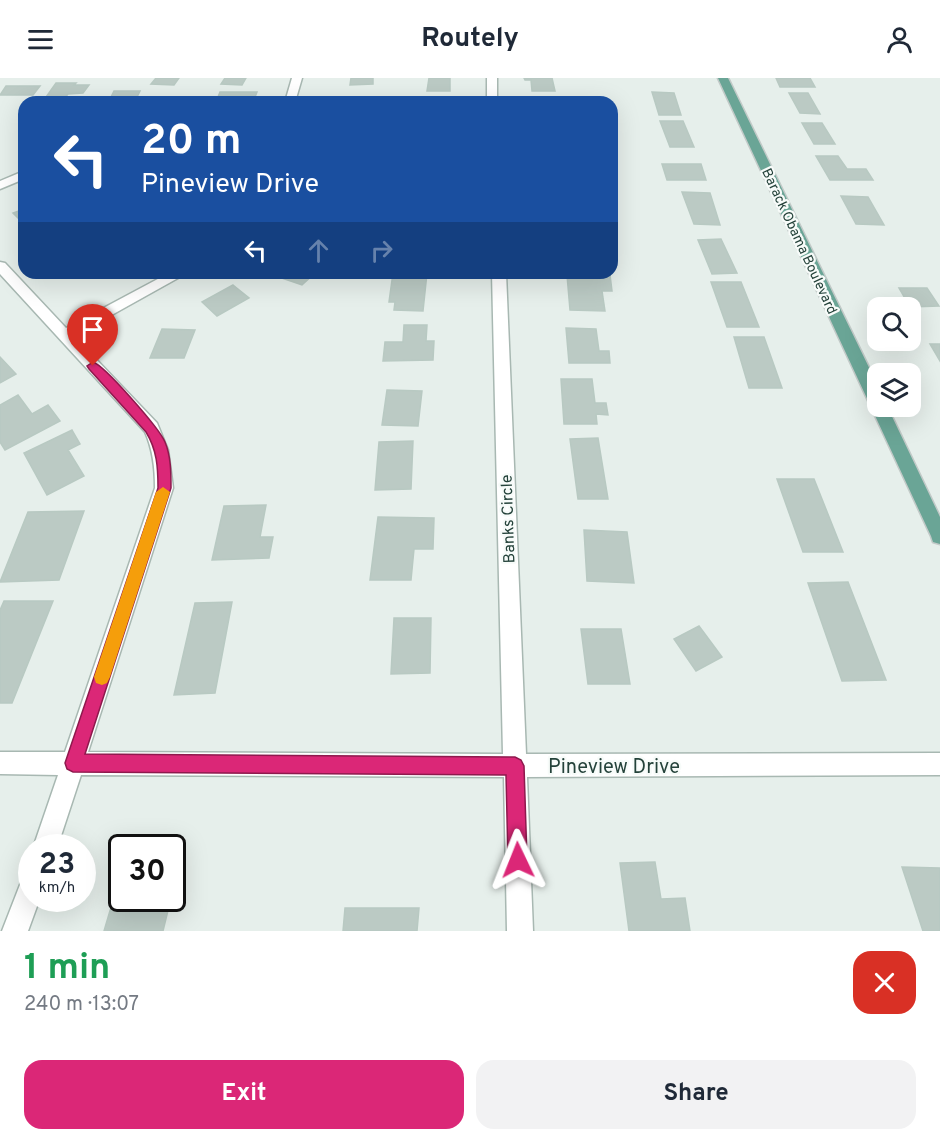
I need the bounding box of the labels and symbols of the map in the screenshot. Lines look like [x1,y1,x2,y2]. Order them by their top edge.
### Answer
street label: Barack Obama Boulevard [757,166,840,317]
pin [67,304,118,366]
street label: Banks Circle [497,474,521,564]
street label: Pineview Drive [548,755,680,781]
position arrow [486,828,550,892]
speed limit sign: 30 [108,834,186,912]

